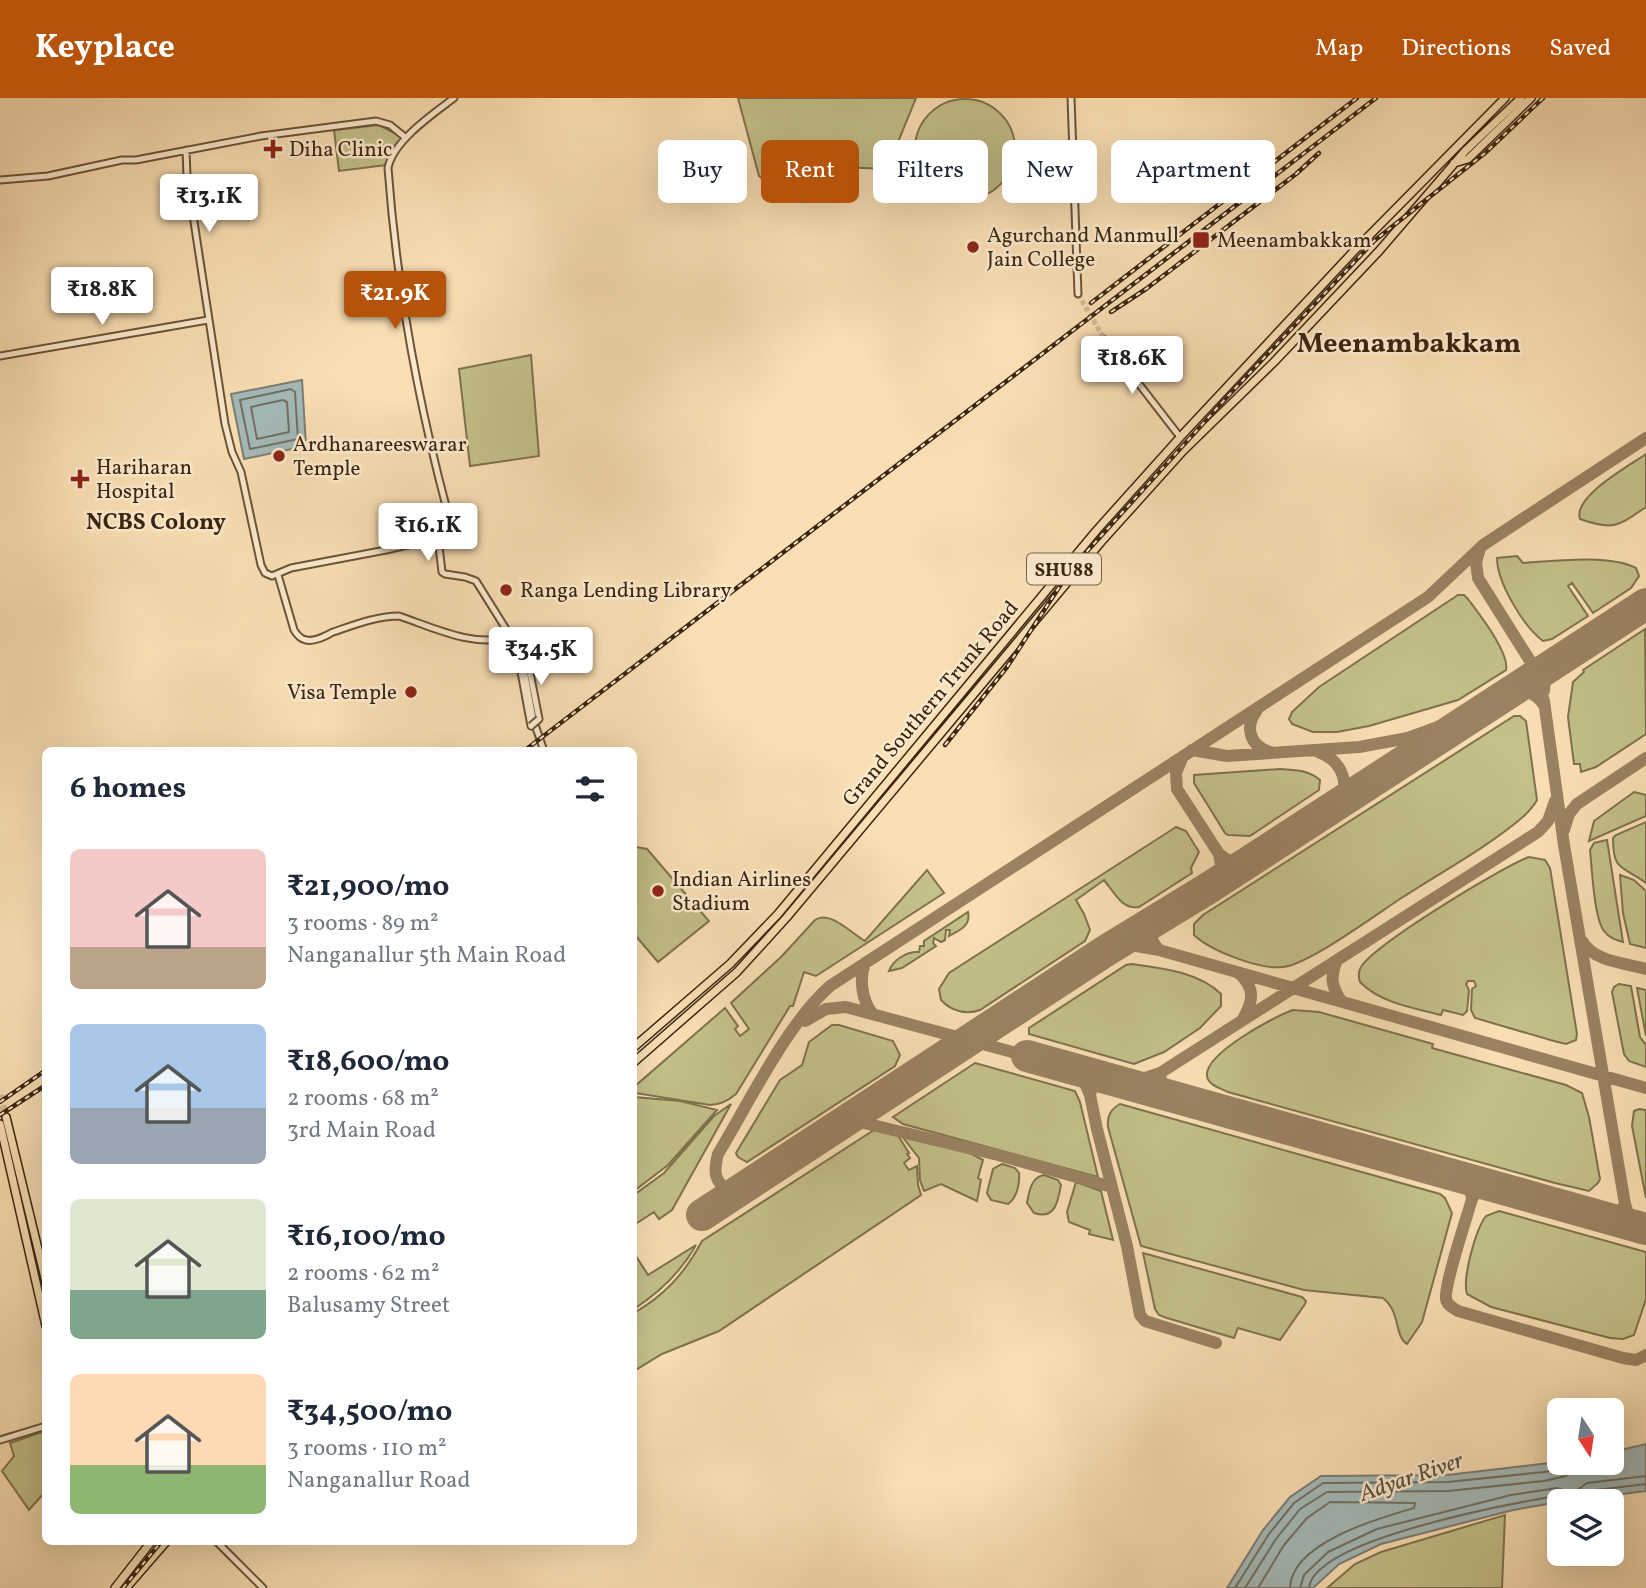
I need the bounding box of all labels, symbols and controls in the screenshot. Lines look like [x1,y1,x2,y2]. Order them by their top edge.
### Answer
text: Keyplace [35,26,175,72]
text: Map [1315,32,1363,66]
text: Directions [1401,32,1511,66]
text: Saved [1549,32,1611,66]
place label: Diha Clinic [289,136,392,165]
marker: Diha Clinic [263,139,283,159]
chip: Buy [658,140,747,203]
chip: Rent [761,140,859,203]
chip: Filters [873,140,988,203]
chip: New [1002,140,1097,203]
chip: Apartment [1111,140,1275,203]
pin: ₹13.1K [152,174,266,234]
text: ₹13.1K [176,181,242,213]
place label: Agurchand Manmull Jain College [987,222,1179,275]
place label: Meenambakkam [1217,227,1372,256]
marker: Meenambakkam [1191,230,1211,250]
marker: Agurchand Manmull Jain College [965,239,981,255]
pin: ₹18.8K [45,268,159,327]
pin: ₹21.9K [338,272,452,331]
text: ₹18.8K [67,274,137,306]
text: ₹21.9K [360,278,430,310]
district label: Meenambakkam [1297,325,1521,364]
pin: ₹18.6K [1075,336,1189,396]
text: ₹18.6K [1097,343,1167,375]
place label: Ardhanareeswarar Temple [293,431,467,484]
marker: Ardhanareeswarar Temple [271,448,287,464]
place label: Hariharan Hospital [96,454,192,507]
marker: Hariharan Hospital [70,469,90,489]
pin: ₹16.1K [371,504,485,563]
district label: NCBS Colony [86,507,226,539]
text: ₹16.1K [394,510,462,542]
road number: SHU88 [1027,554,1101,584]
place label: Ranga Lending Library [520,577,732,606]
marker: Ranga Lending Library [498,582,514,598]
street label: Grand Southern Trunk Road [836,595,1026,813]
pin: ₹34.5K [484,628,598,687]
text: ₹34.5K [505,634,577,666]
place label: Visa Temple [287,679,397,708]
marker: Visa Temple [403,684,419,700]
text: 6 homes [70,768,186,810]
icon: filters [571,770,609,808]
text: ₹21,900/mo [287,866,449,908]
place label: Indian Airlines Stadium [672,866,811,919]
icon: home [126,877,210,961]
marker: Indian Airlines Stadium [650,883,666,899]
text: 3 rooms · 89 m² [287,908,439,940]
text: Nanganallur 5th Main Road [287,940,566,972]
text: ₹18,600/mo [287,1041,449,1083]
icon: home [126,1052,210,1136]
text: 2 rooms · 68 m² [287,1083,439,1115]
text: 3rd Main Road [287,1115,436,1147]
text: ₹16,100/mo [287,1216,446,1258]
icon: home [126,1227,210,1311]
text: 2 rooms · 62 m² [287,1258,439,1290]
text: Balusamy Street [287,1290,450,1322]
text: ₹34,500/mo [287,1391,452,1433]
north arrow [1547,1398,1624,1475]
map controls [1547,1398,1624,1566]
icon: home [126,1402,210,1486]
text: 3 rooms · 110 m² [287,1433,447,1465]
water label: Adyar River [1354,1445,1468,1511]
text: Nanganallur Road [287,1465,471,1497]
button: layers [1547,1489,1624,1566]

